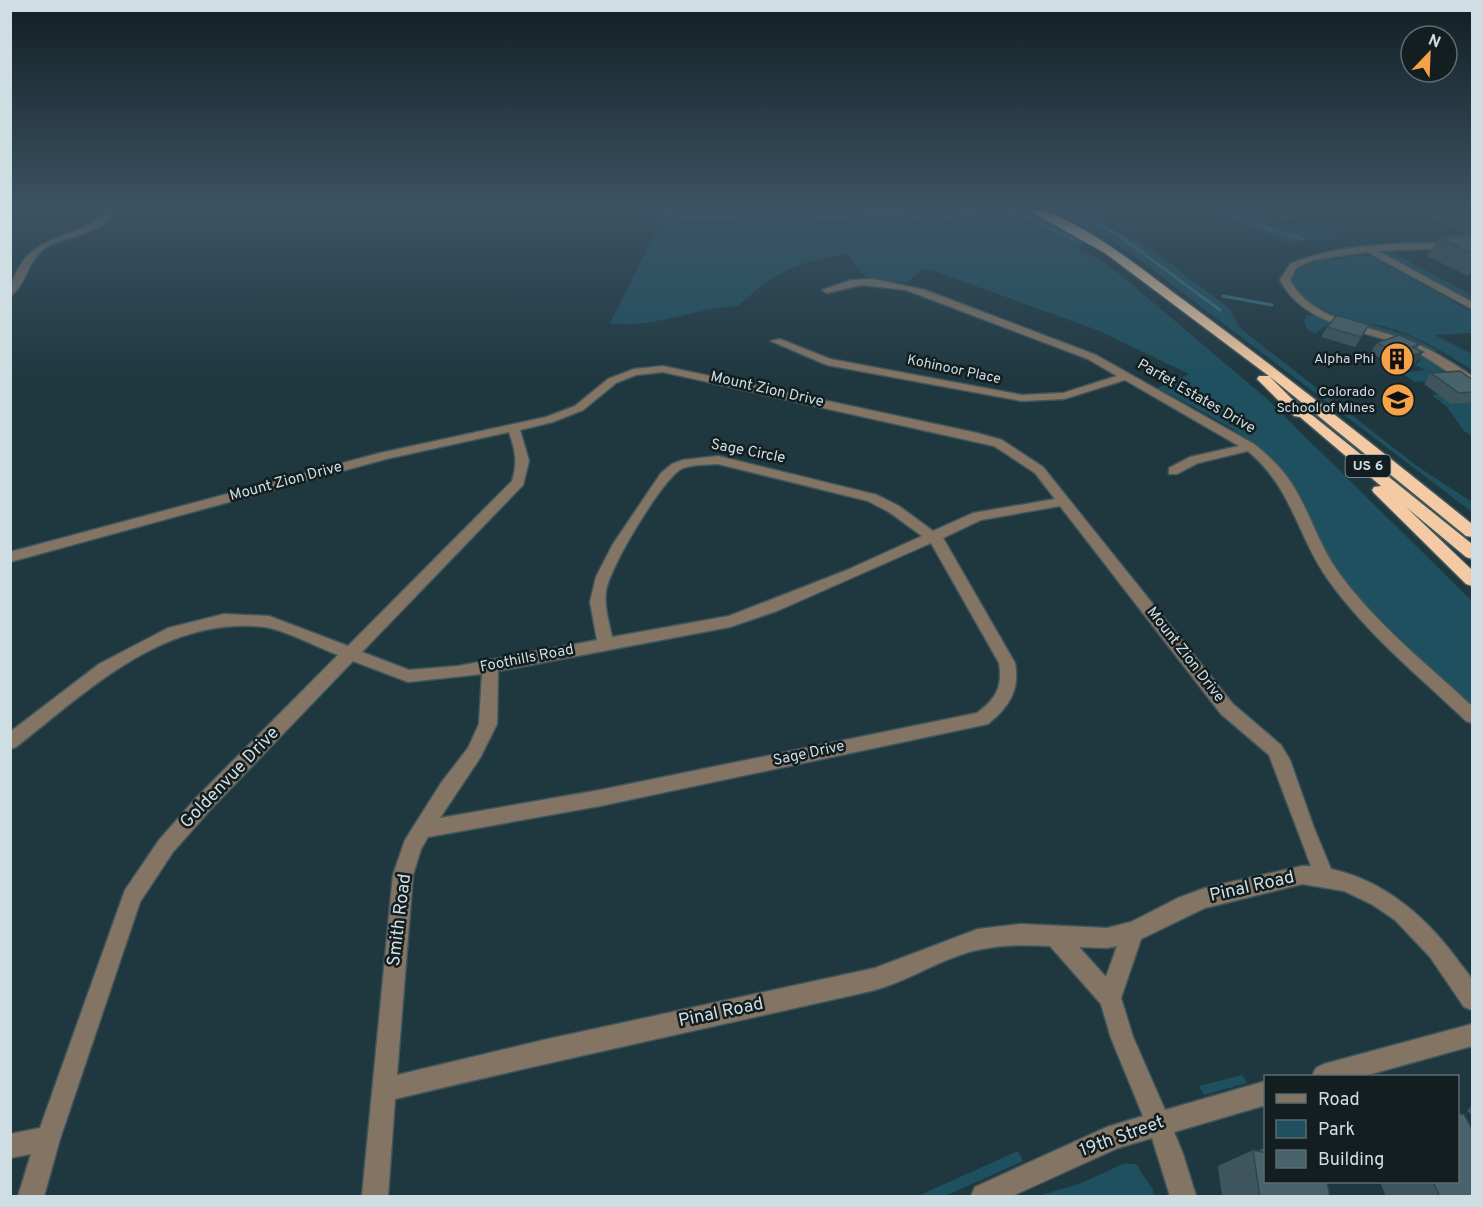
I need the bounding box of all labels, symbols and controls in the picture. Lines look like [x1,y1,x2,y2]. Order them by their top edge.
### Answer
north arrow [1399,24,1459,84]
text: N [1425,31,1443,53]
building icon: Alpha Phi [1379,341,1415,377]
place label: Alpha Phi [1314,351,1374,368]
street label: Kohinoor Place [906,352,1002,388]
street label: Parfet Estates Drive [1134,355,1258,439]
street label: Mount Zion Drive [708,368,826,412]
school or university icon: Colorado School of Mines [1380,382,1416,418]
place label: Colorado School of Mines [1276,384,1375,417]
street label: Sage Circle [709,435,787,469]
road number: US 6 [1346,455,1390,477]
street label: Mount Zion Drive [228,458,344,506]
street label: Mount Zion Drive [1142,604,1228,706]
street label: Foothills Road [479,641,575,677]
street label: Goldenvue Drive [176,722,284,834]
street label: Sage Drive [772,737,846,771]
street label: Pinal Road [1207,866,1297,908]
street label: Smith Road [383,872,417,968]
street label: Pinal Road [676,993,766,1033]
legend [1264,1075,1459,1183]
text: Road [1318,1089,1360,1112]
street label: 19th Street [1077,1111,1167,1163]
text: Park [1318,1119,1355,1142]
text: Building [1318,1149,1384,1172]

